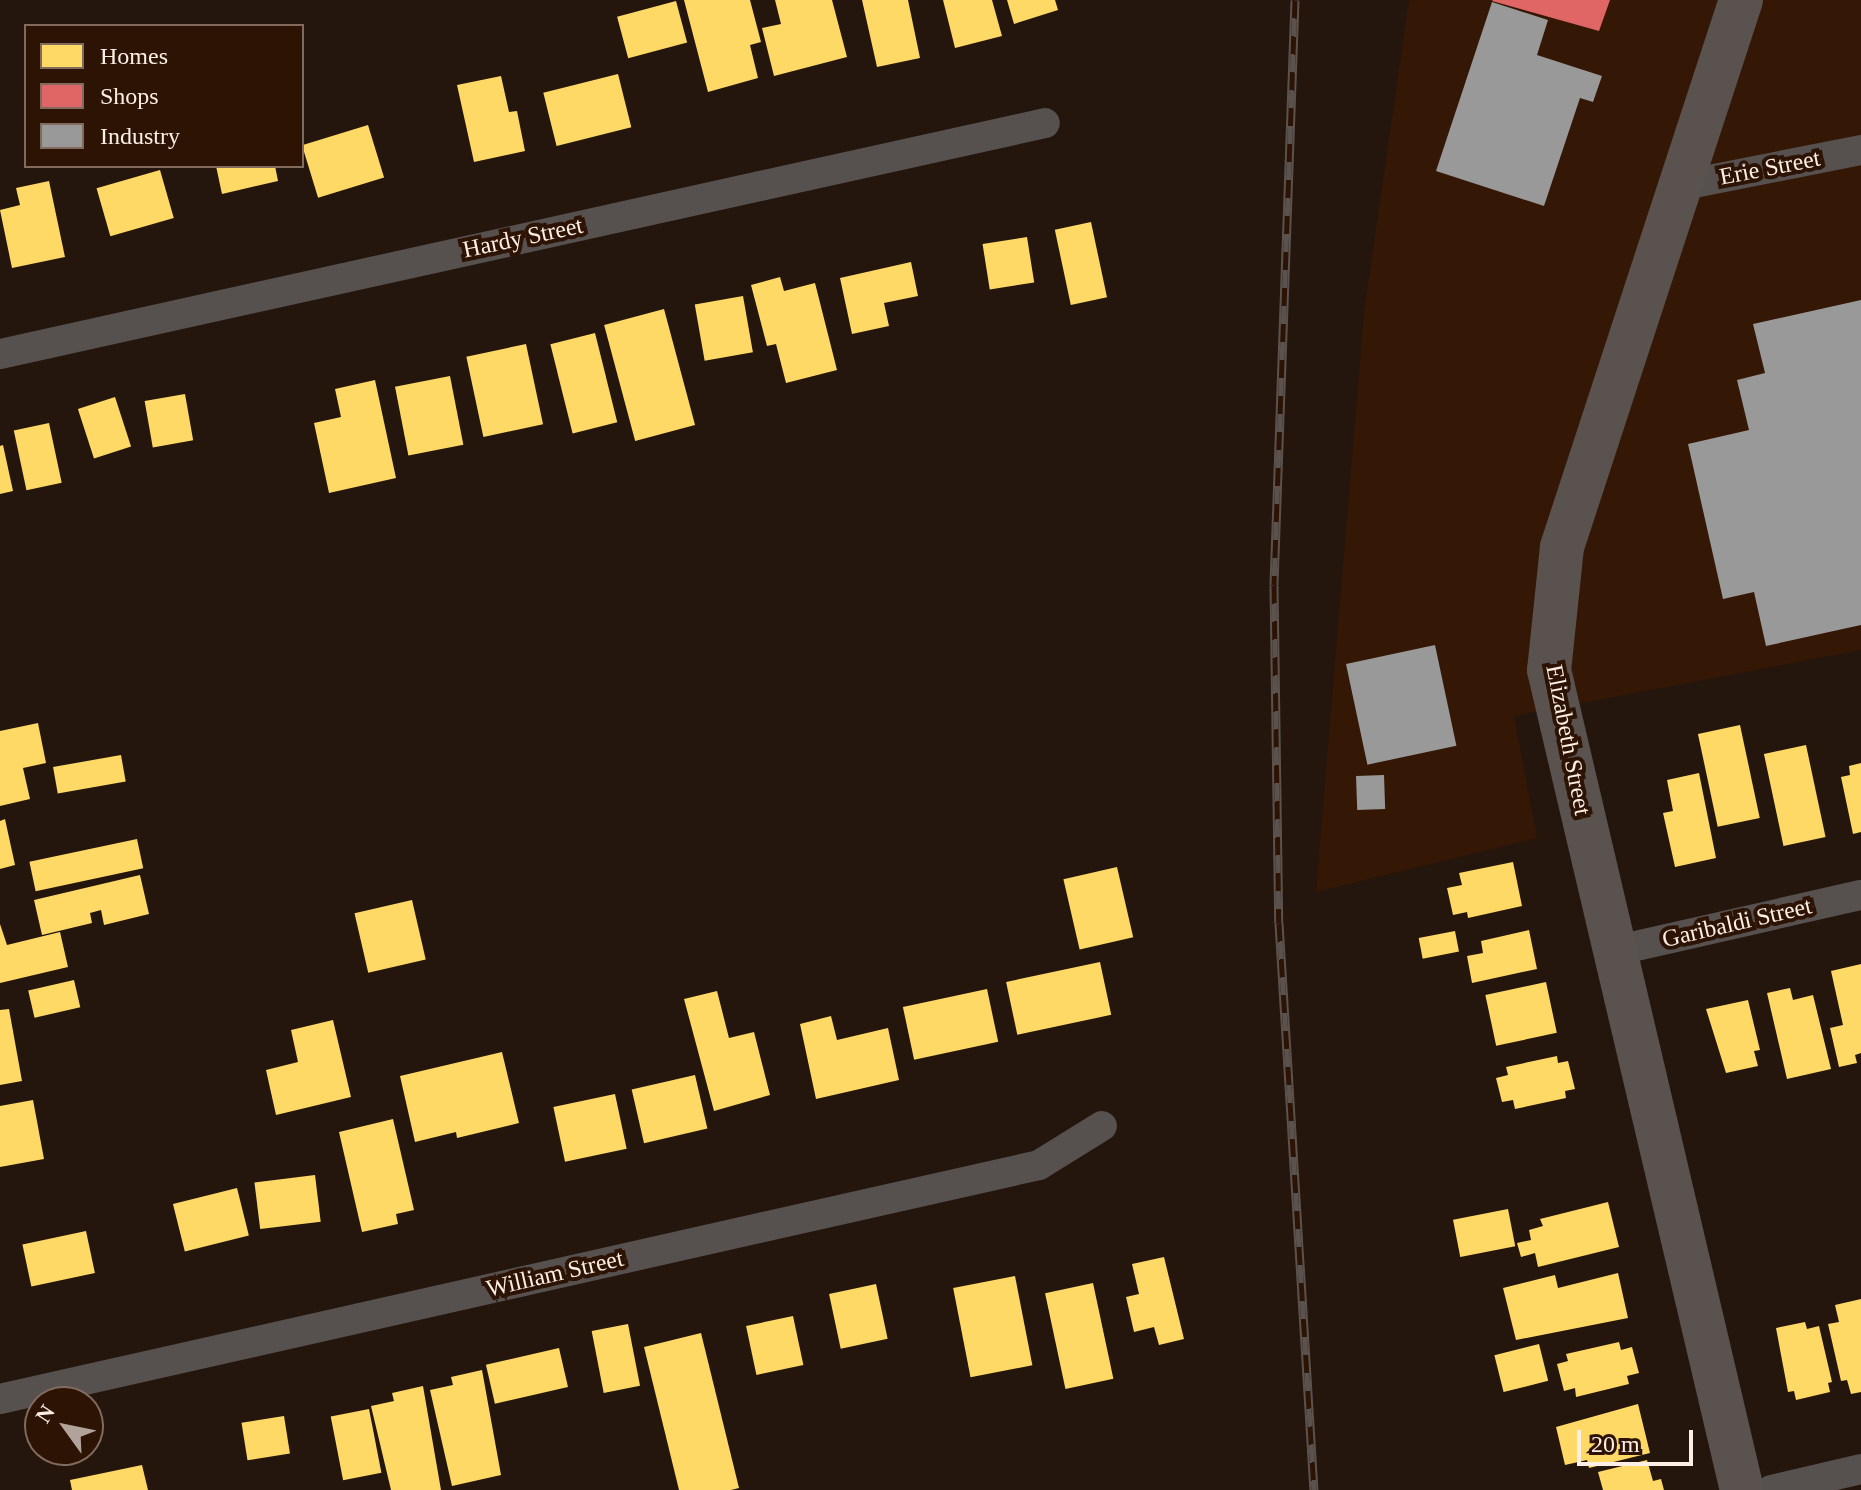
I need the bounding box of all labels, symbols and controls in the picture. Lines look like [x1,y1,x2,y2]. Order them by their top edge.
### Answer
legend [24,24,304,168]
text: Homes [100,43,168,69]
text: Shops [100,83,159,109]
text: Industry [100,123,180,149]
street label: Erie Street [1717,144,1823,192]
street label: Hardy Street [460,211,586,265]
street label: Elizabeth Street [1539,662,1597,818]
street label: Garibaldi Street [1659,892,1815,954]
street label: William Street [484,1244,626,1304]
north arrow [24,1386,104,1466]
text: N [30,1400,60,1427]
scale bar [1581,1414,1697,1464]
text: 20 m [1591,1431,1640,1457]

